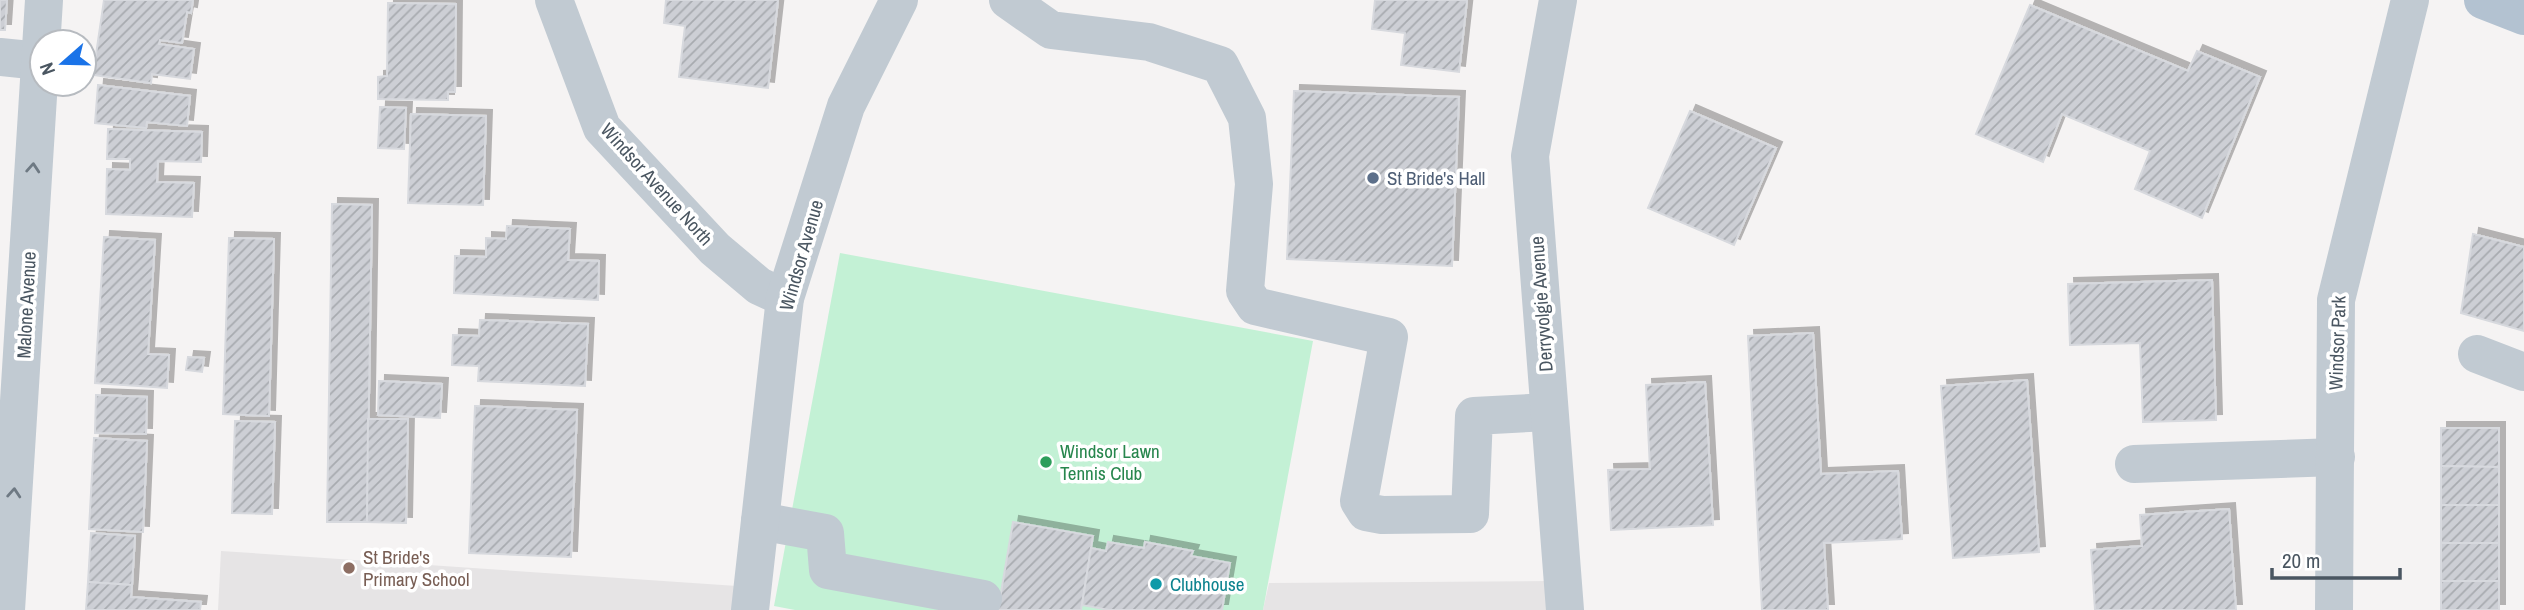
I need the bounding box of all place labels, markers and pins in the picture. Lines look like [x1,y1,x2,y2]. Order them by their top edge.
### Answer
place label: St Bride's Hall [1387,165,1485,191]
marker: St Bride's Hall [1365,170,1381,186]
place label: Windsor Lawn Tennis Club [1060,438,1160,486]
marker: Windsor Lawn Tennis Club [1038,454,1054,470]
place label: St Bride's Primary School [363,544,470,592]
marker: St Bride's Primary School [341,560,357,576]
place label: Clubhouse [1170,571,1244,597]
marker: Clubhouse [1148,576,1164,592]

